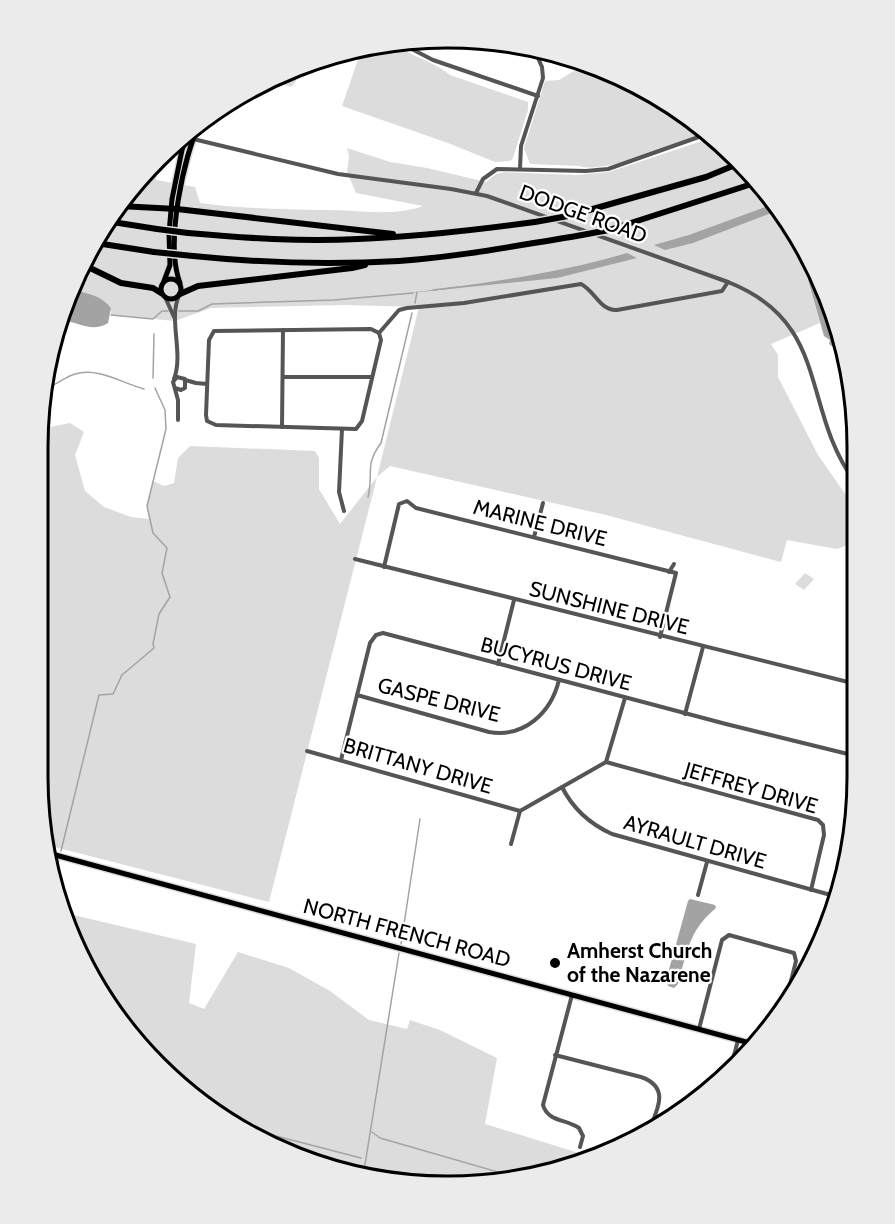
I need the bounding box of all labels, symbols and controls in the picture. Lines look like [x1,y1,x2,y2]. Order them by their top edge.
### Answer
street label: DODGE ROAD [516,179,650,248]
street label: MARINE DRIVE [471,494,610,551]
street label: SUNSHINE DRIVE [527,576,692,639]
street label: BUCYRUS DRIVE [478,631,634,696]
street label: GASPE DRIVE [375,672,503,727]
street label: BRITTANY DRIVE [341,732,496,799]
street label: JEFFREY DRIVE [681,756,821,819]
street label: AYRAULT DRIVE [621,809,769,874]
street label: NORTH FRENCH ROAD [301,893,513,972]
place label: Amherst Church of the Nazarene [567,938,712,987]
marker: Amherst Church of the Nazarene [548,956,562,970]

